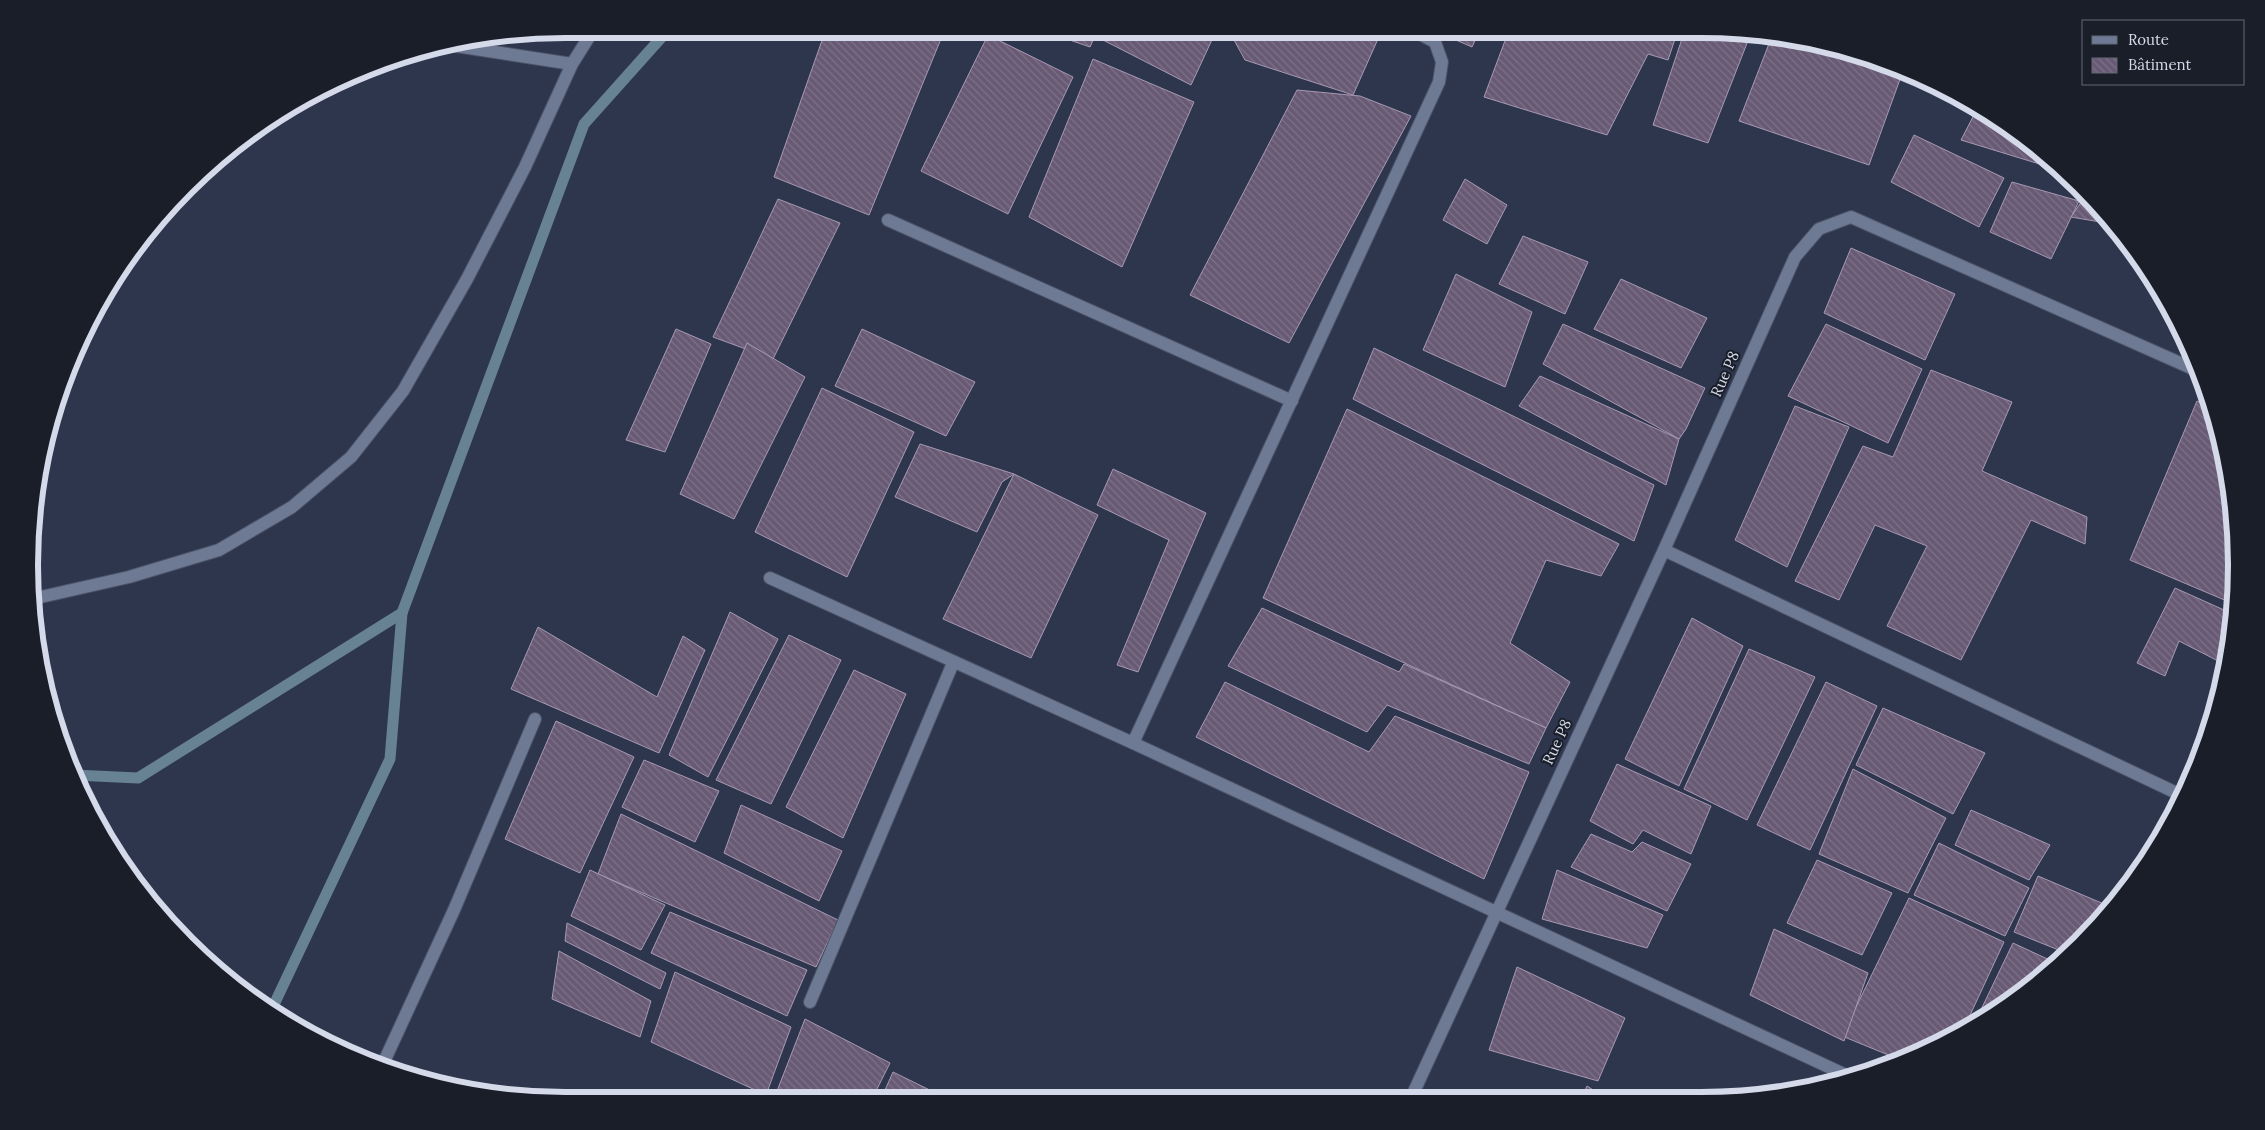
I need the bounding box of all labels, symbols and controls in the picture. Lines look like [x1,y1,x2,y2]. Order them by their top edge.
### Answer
legend [2082,20,2245,85]
text: Route [2128,30,2169,49]
text: Bâtiment [2128,55,2191,74]
street label: Rue P8 [1706,348,1743,400]
street label: Rue P8 [1538,716,1575,768]

